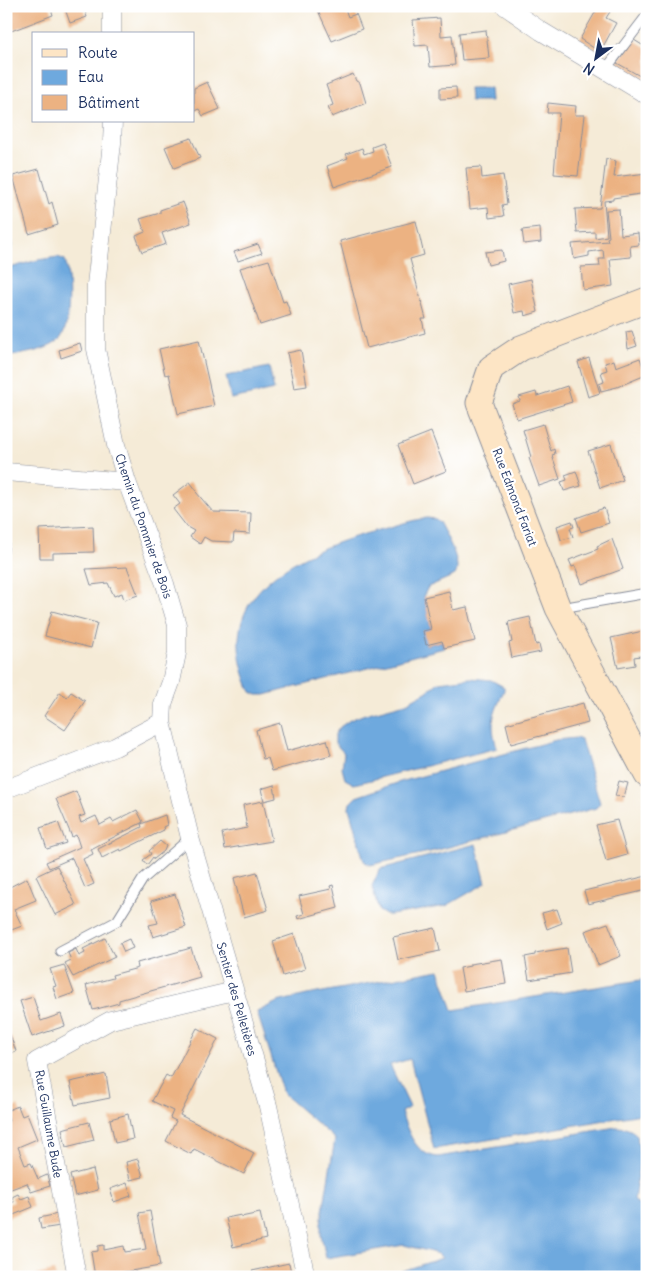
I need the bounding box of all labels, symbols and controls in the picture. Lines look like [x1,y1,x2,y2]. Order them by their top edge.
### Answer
legend [32,32,195,122]
north arrow [570,32,620,82]
text: Route [78,43,118,62]
text: N [580,59,598,79]
text: Eau [78,67,104,86]
text: Bâtiment [78,93,140,112]
street label: Rue Edmond Fariat [489,446,541,548]
street label: Chemin du Pommier de Bois [112,452,176,600]
street label: Sentier des Pelletières [214,940,260,1058]
street label: Rue Guillaume Bude [32,1069,66,1179]

